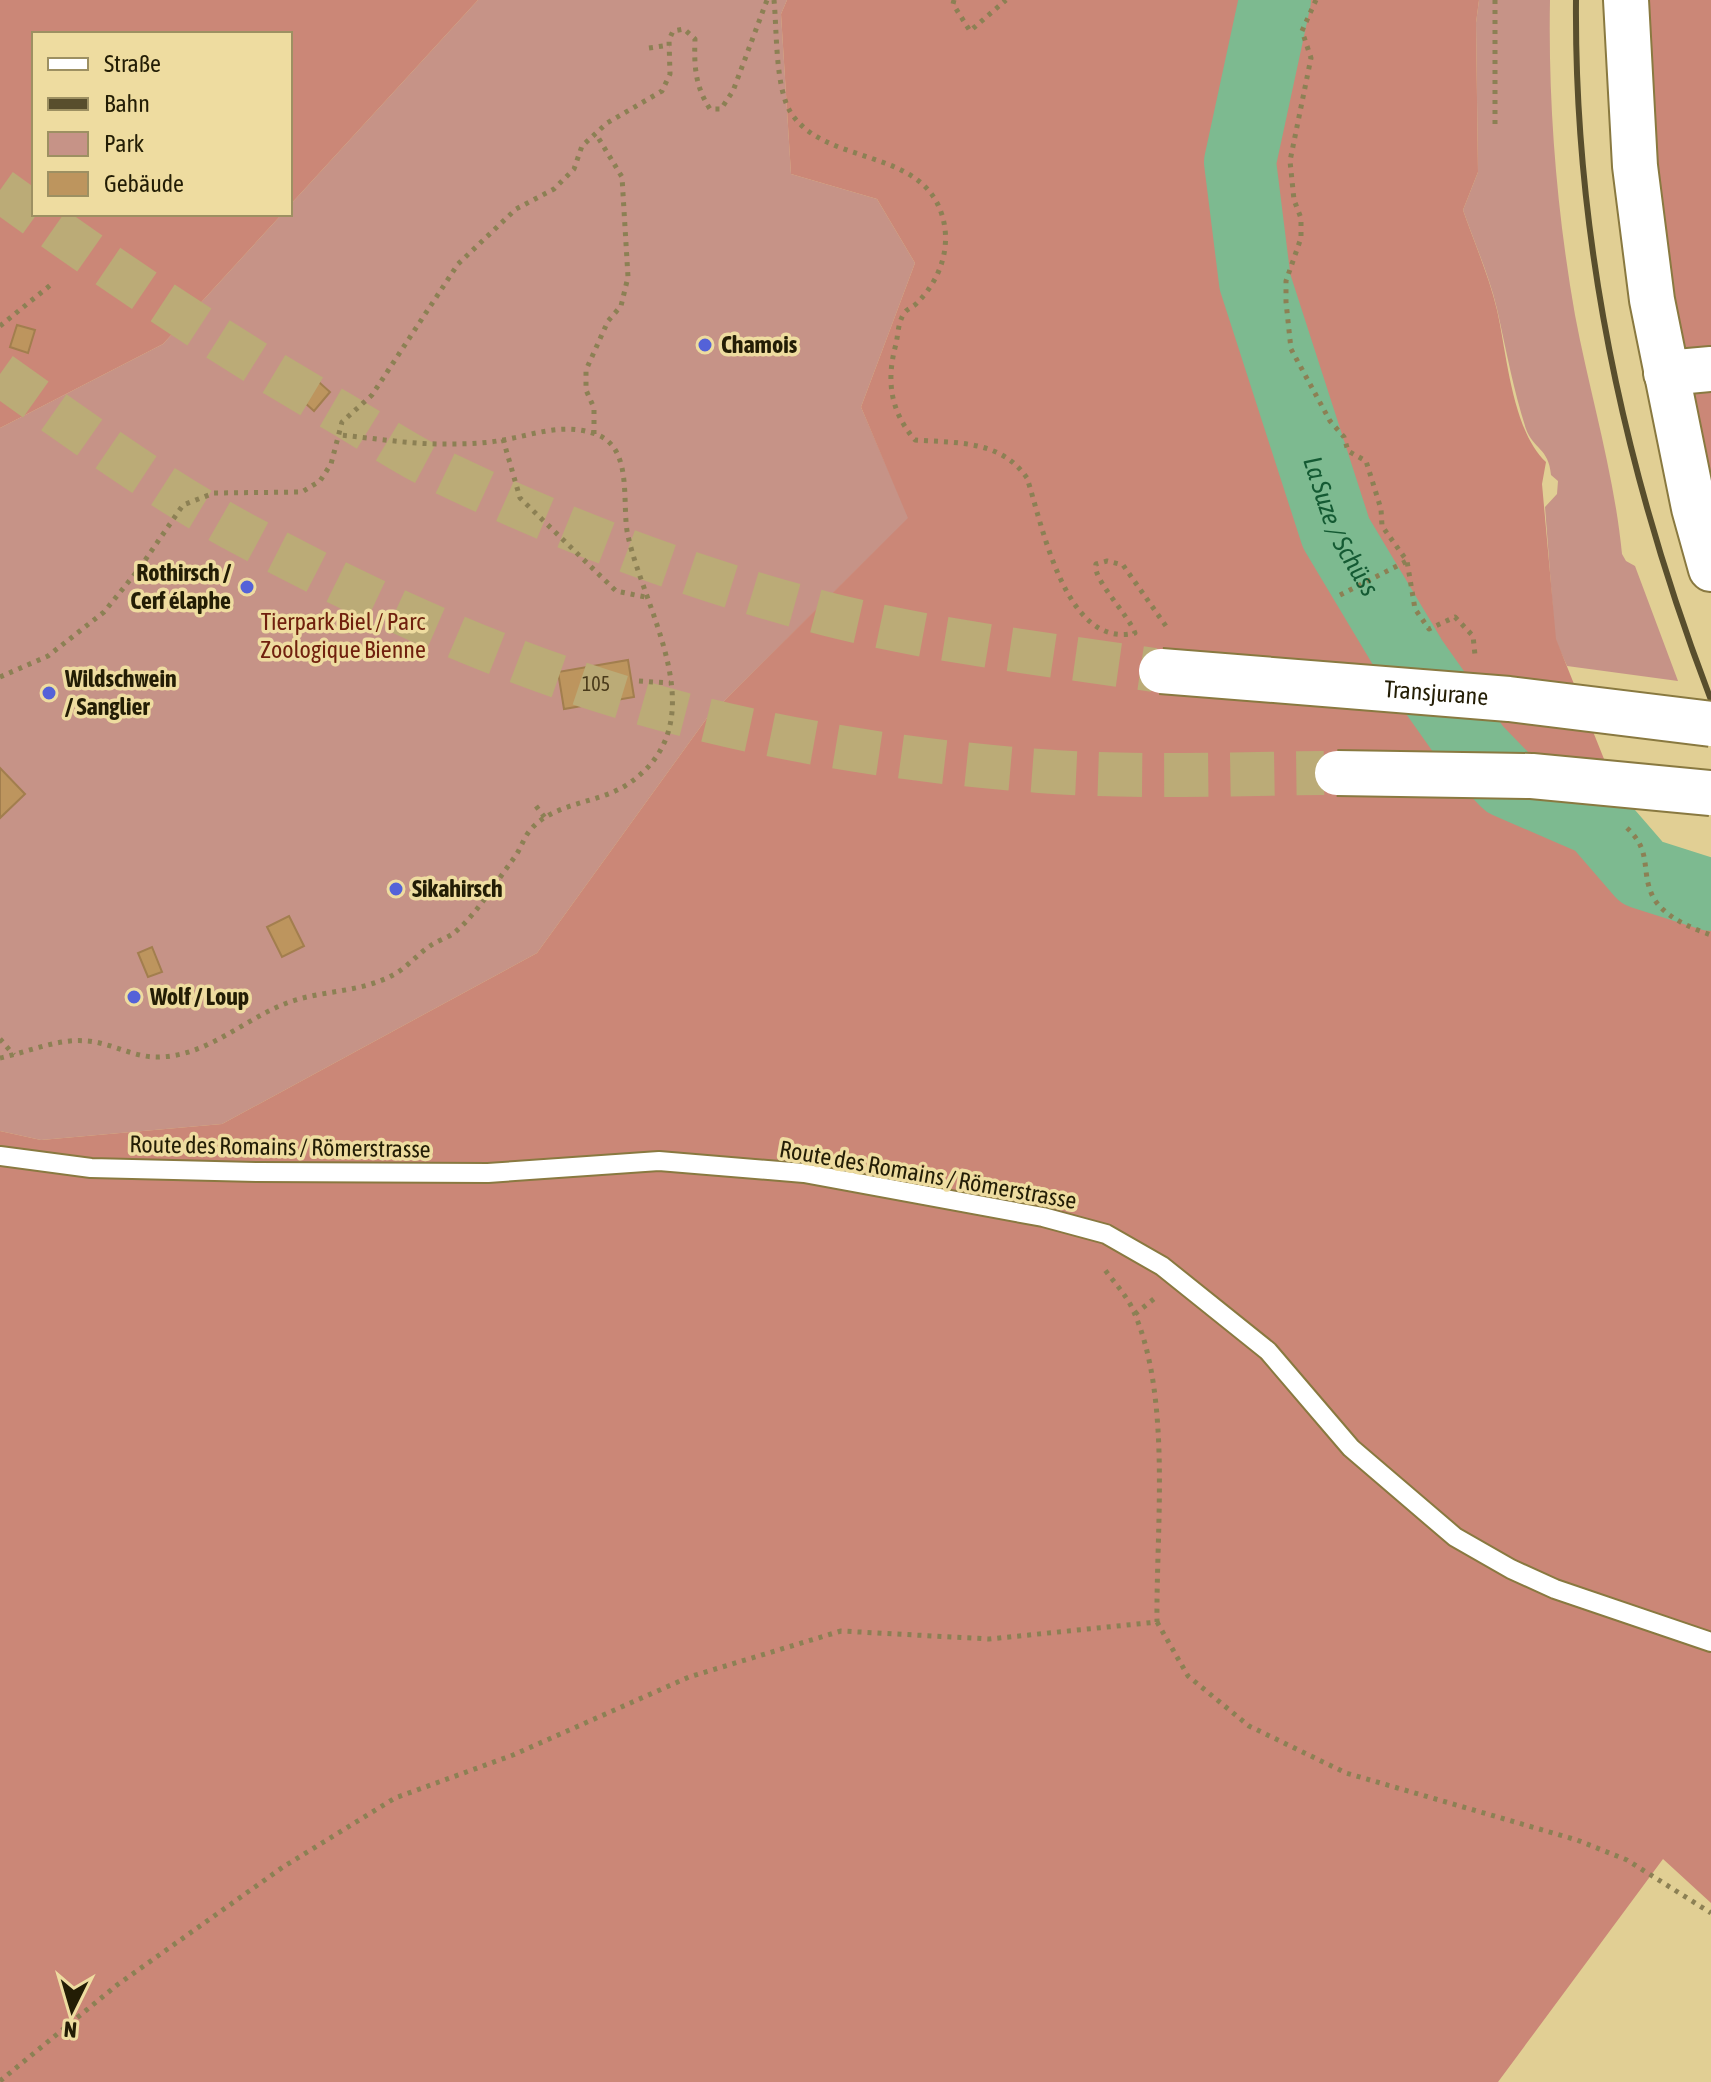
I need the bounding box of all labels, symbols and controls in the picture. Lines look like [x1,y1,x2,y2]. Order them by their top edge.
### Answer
legend [32,32,292,216]
text: Straße [104,50,161,77]
text: Bahn [104,90,150,117]
text: Park [104,130,145,157]
text: Gebäude [104,170,184,197]
place label: Chamois [721,331,798,358]
marker: Chamois [696,336,714,354]
water label: La Suze / Schüss [1297,453,1385,601]
place label: Rothirsch / Cerf élaphe [130,559,232,614]
marker: Rothirsch / Cerf élaphe [238,578,256,596]
park label: Tierpark Biel / Parc Zoologique Bienne [260,608,426,663]
place label: Wildschwein / Sanglier [64,665,177,720]
house number: 105 [582,672,610,695]
street label: Transjurane [1383,675,1489,710]
marker: Wildschwein / Sanglier [40,684,58,702]
place label: Sikahirsch [412,875,503,902]
marker: Sikahirsch [387,880,405,898]
place label: Wolf / Loup [149,983,249,1010]
marker: Wolf / Loup [125,988,143,1006]
street label: Route des Romains / Römerstrasse [129,1130,431,1163]
street label: Route des Romains / Römerstrasse [777,1135,1079,1214]
north arrow [32,1970,112,2050]
text: N [63,2016,78,2043]

